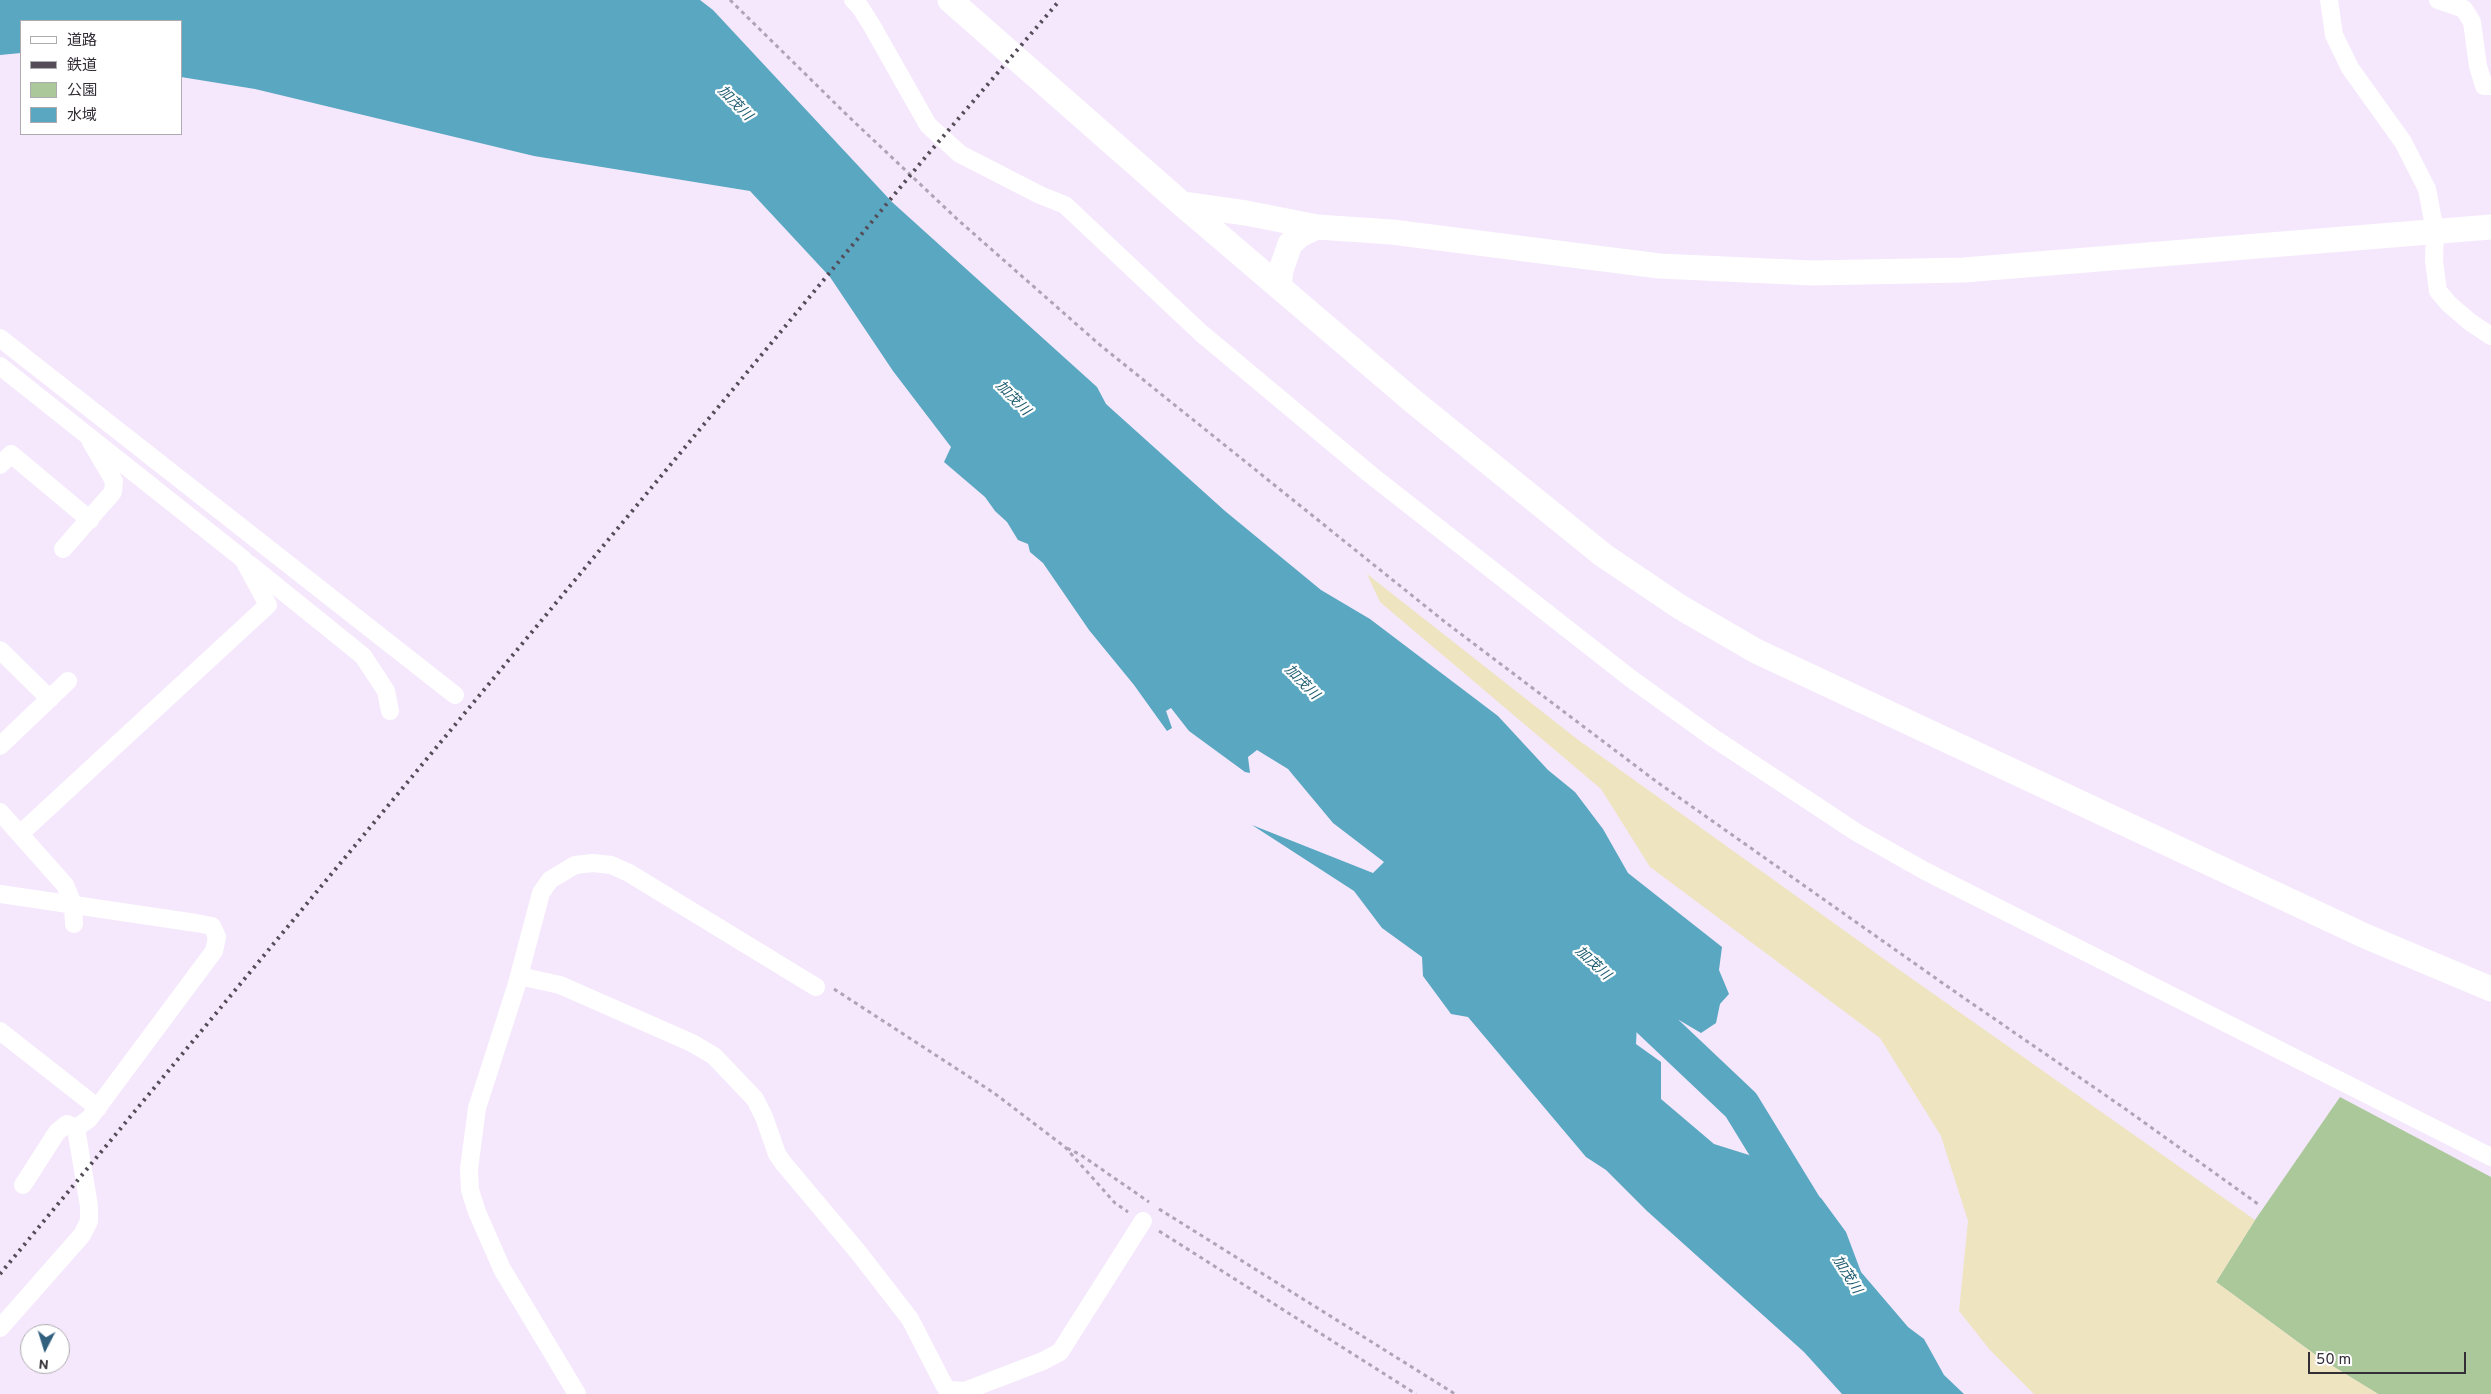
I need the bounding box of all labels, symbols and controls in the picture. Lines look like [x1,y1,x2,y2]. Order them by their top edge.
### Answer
legend [20,20,182,135]
text: 道路 [67,32,97,51]
text: 鉄道 [67,57,97,76]
text: 公園 [67,82,97,101]
water label: 加茂川 [713,83,755,125]
text: 水域 [67,107,97,126]
water label: 加茂川 [991,378,1033,420]
water label: 加茂川 [1280,662,1322,704]
water label: 加茂川 [1571,944,1613,984]
water label: 加茂川 [1828,1253,1864,1297]
north arrow [20,1324,70,1374]
scale bar [2311,1342,2468,1374]
text: 50 m [2316,1351,2351,1370]
text: N [38,1355,49,1372]

